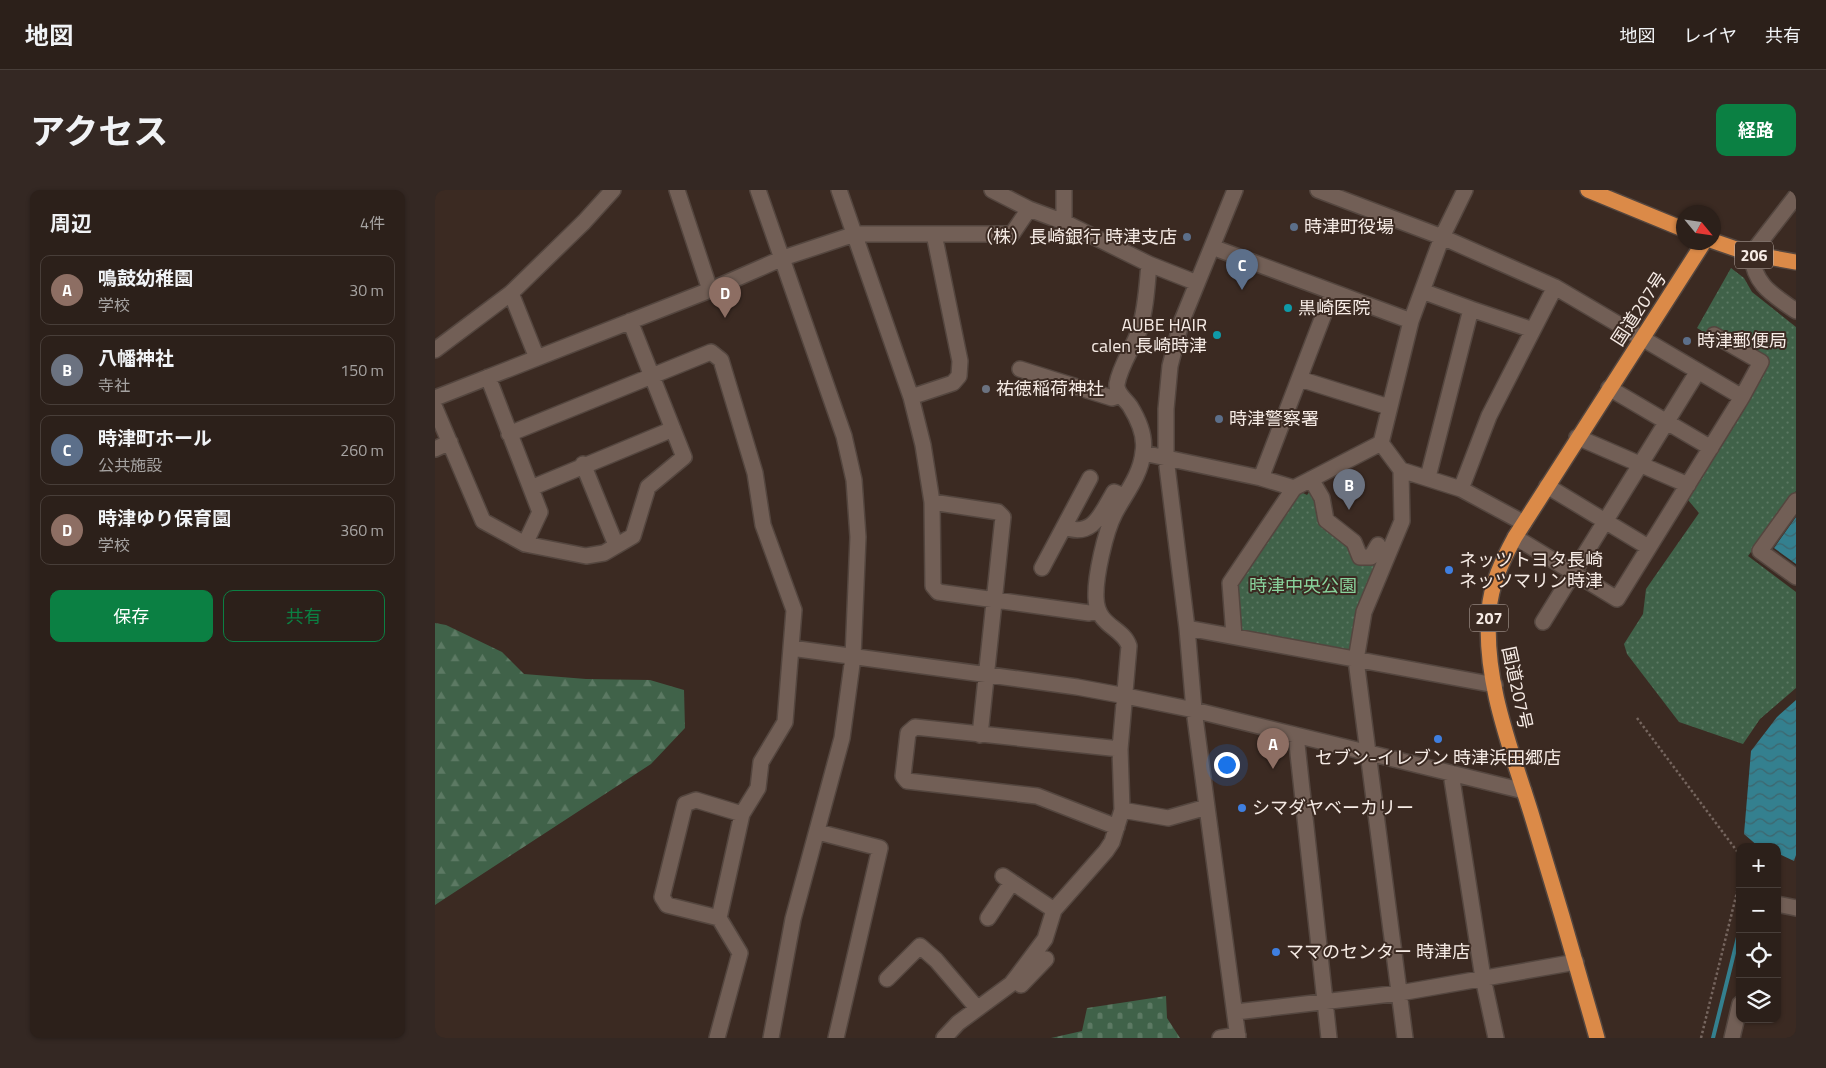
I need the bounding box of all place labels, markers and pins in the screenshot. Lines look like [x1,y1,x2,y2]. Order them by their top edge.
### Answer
place label: 時津町役場 [1304,213,1394,240]
marker: 時津町役場 [1288,221,1300,233]
place label: （株）長崎銀行 時津支店 [975,223,1177,250]
marker: （株）長崎銀行 時津支店 [1181,231,1193,243]
pin: C [1226,249,1258,290]
pin: D [709,277,741,318]
place label: 黒崎医院 [1298,294,1370,321]
marker: 黒崎医院 [1282,302,1294,314]
place label: AUBE HAIR calen 長崎時津 [1091,311,1207,359]
place label: 時津郵便局 [1697,327,1787,354]
marker: AUBE HAIR calen 長崎時津 [1211,329,1223,341]
marker: 時津郵便局 [1681,335,1693,347]
place label: 祐徳稲荷神社 [996,375,1104,402]
marker: 祐徳稲荷神社 [980,383,992,395]
place label: 時津警察署 [1229,405,1319,432]
marker: 時津警察署 [1213,413,1225,425]
pin: B [1333,469,1365,510]
place label: ネッツトヨタ長崎 ネッツマリン時津 [1459,546,1603,594]
marker: ネッツトヨタ長崎 ネッツマリン時津 [1443,564,1455,576]
pin: A [1257,728,1289,769]
marker: セブン-イレブン 時津浜田郷店 [1432,733,1444,745]
place label: セブン-イレブン 時津浜田郷店 [1315,744,1561,771]
place label: シマダヤベーカリー [1252,794,1414,821]
marker: シマダヤベーカリー [1236,802,1248,814]
place label: ママのセンター 時津店 [1286,938,1470,965]
marker: ママのセンター 時津店 [1270,946,1282,958]

